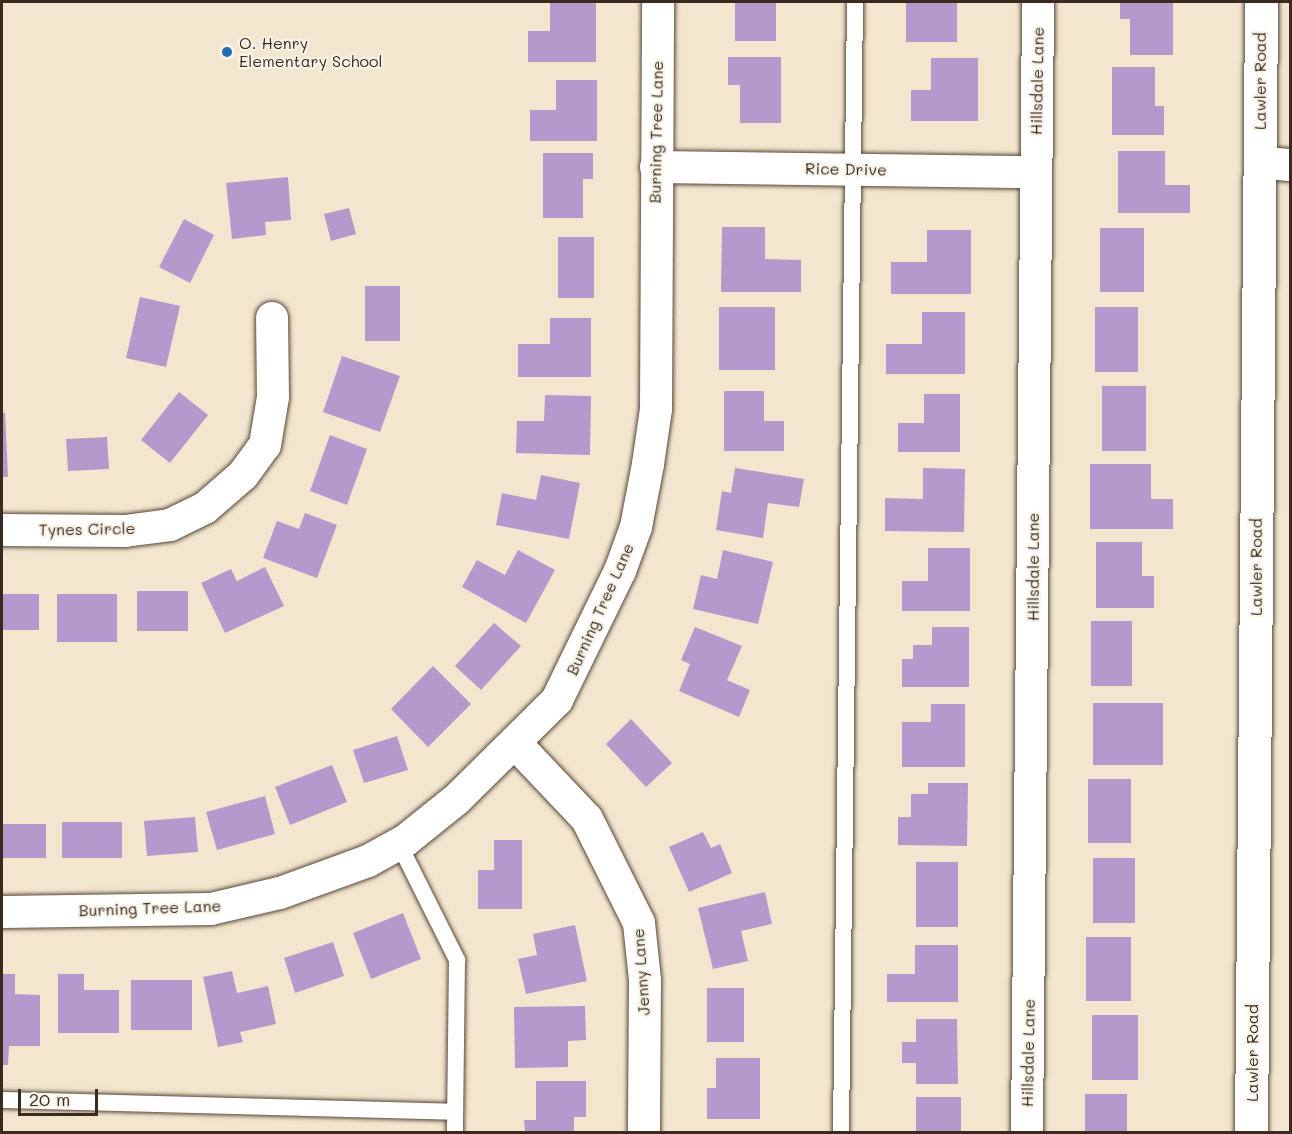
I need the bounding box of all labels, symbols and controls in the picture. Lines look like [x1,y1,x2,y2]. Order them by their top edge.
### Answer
street label: Hillsdale Lane [1026,27,1048,135]
street label: Lawler Road [1250,32,1270,130]
place label: O. Henry Elementary School [239,33,383,71]
marker: O. Henry Elementary School [220,45,234,59]
street label: Burning Tree Lane [645,60,667,204]
street label: Rice Drive [805,159,887,179]
street label: Hillsdale Lane [1023,513,1043,621]
street label: Lawler Road [1246,518,1266,616]
street label: Tynes Circle [39,519,135,539]
street label: Burning Tree Lane [562,540,638,678]
street label: Burning Tree Lane [78,896,222,920]
street label: Jenny Lane [628,928,654,1016]
street label: Hillsdale Lane [1017,999,1039,1107]
street label: Lawler Road [1242,1004,1262,1102]
scale bar [21,1077,100,1115]
text: 20 m [29,1087,70,1111]

